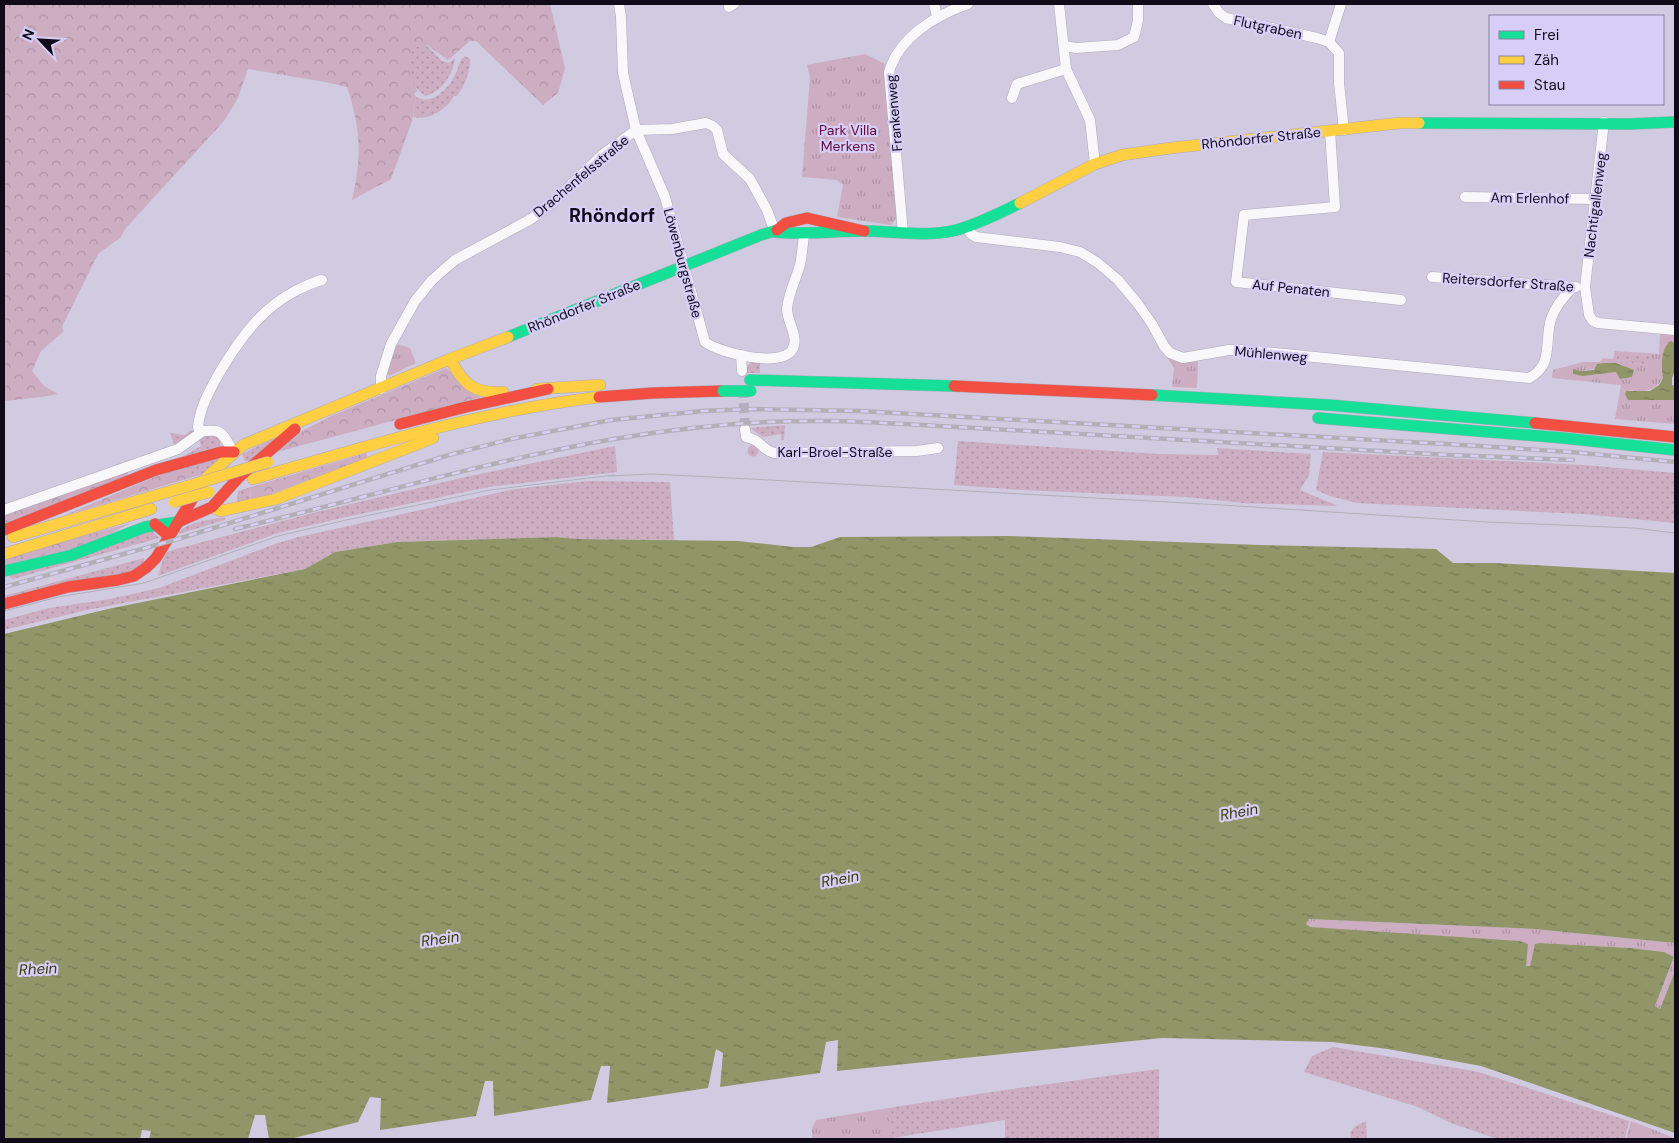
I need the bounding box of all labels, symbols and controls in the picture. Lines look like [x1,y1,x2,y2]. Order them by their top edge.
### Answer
street label: Flutgraben [1232,11,1304,43]
north arrow [15,15,65,65]
legend [1489,15,1664,105]
text: Frei [1534,25,1559,45]
text: N [18,26,39,43]
text: Zäh [1534,50,1559,70]
street label: Frankenweg [882,74,906,152]
text: Stau [1534,75,1565,95]
park label: Park Villa Merkens [819,121,877,155]
street label: Rhöndorfer Straße [1201,123,1322,153]
street label: Drachenfelsstraße [530,131,632,221]
street label: Nachtigallenweg [1580,151,1610,259]
street label: Am Erlenhof [1490,188,1570,208]
district label: Rhöndorf [569,203,655,228]
street label: Löwenburgstraße [660,206,706,320]
street label: Reitersdorfer Straße [1442,268,1574,296]
street label: Rhöndorfer Straße [525,275,643,337]
street label: Auf Penaten [1251,275,1331,301]
street label: Mühlenweg [1234,342,1308,366]
street label: Karl-Broel-Straße [777,443,893,461]
water label: Rhein [1218,799,1260,825]
water label: Rhein [819,866,861,892]
water label: Rhein [420,926,461,952]
water label: Rhein [18,958,58,980]

